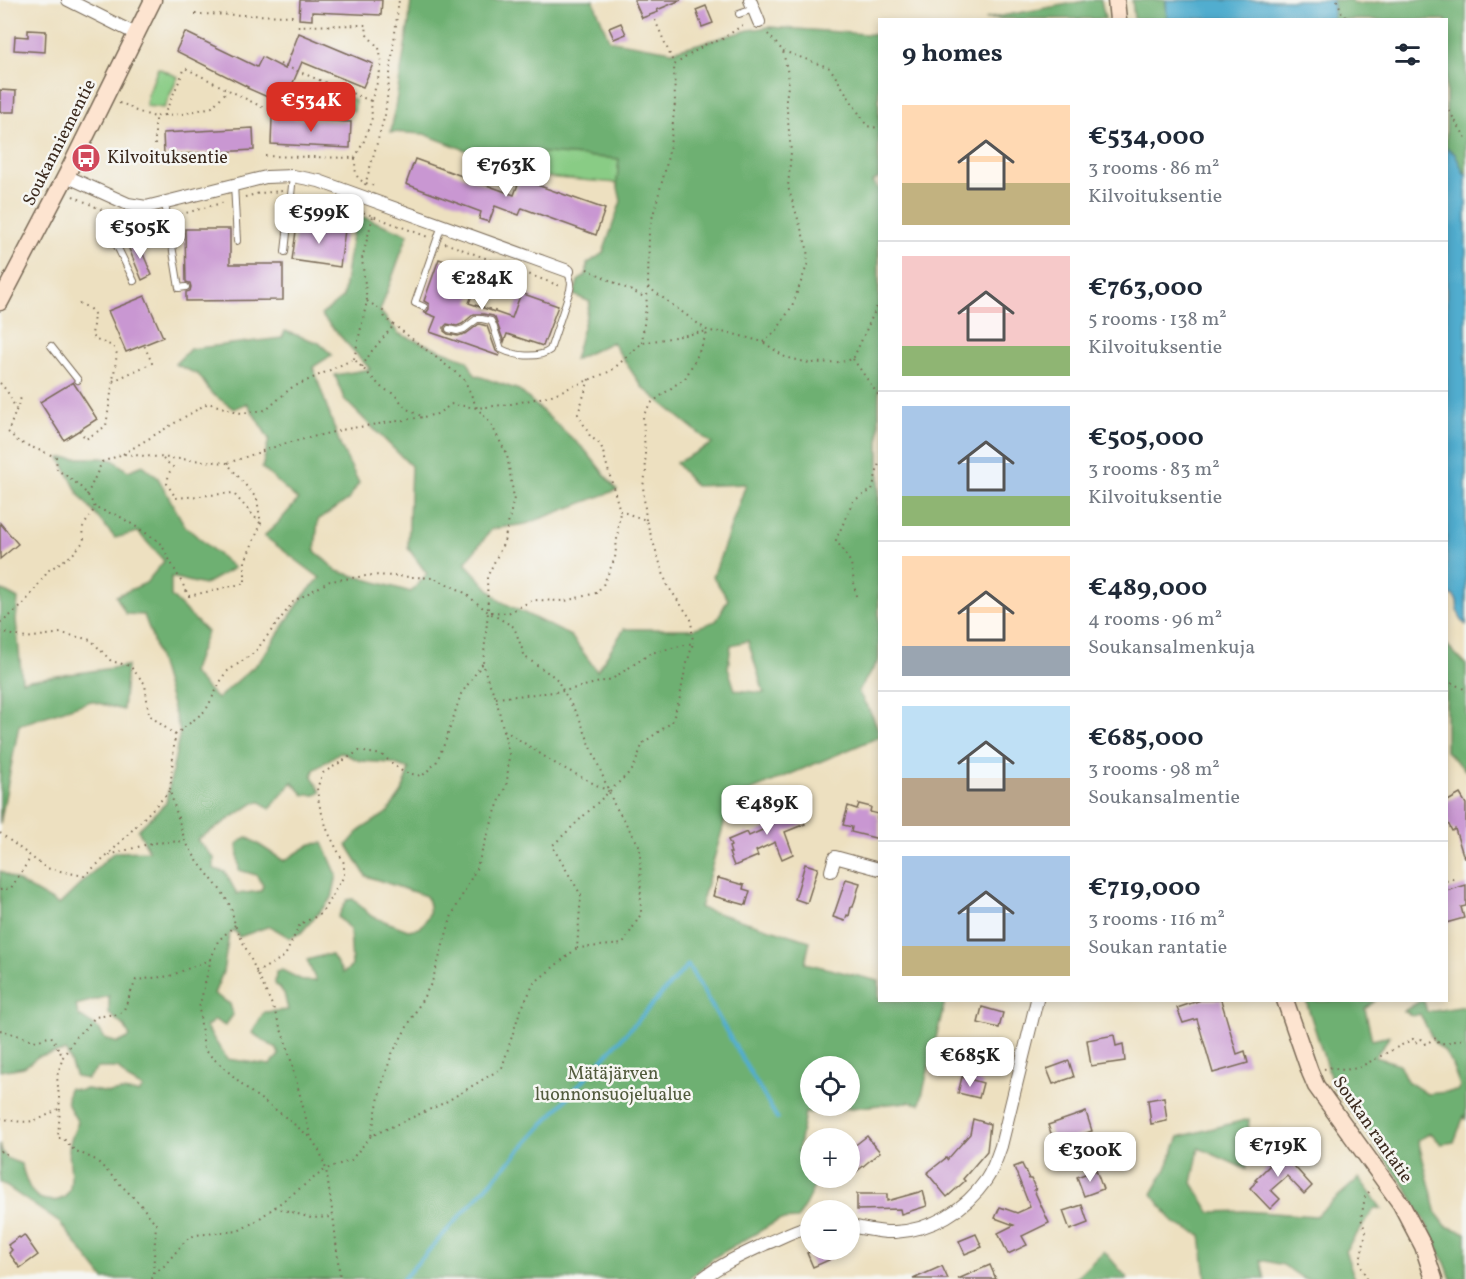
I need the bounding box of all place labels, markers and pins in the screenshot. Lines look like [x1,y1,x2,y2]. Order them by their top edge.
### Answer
pin: €534K [269,82,353,133]
bus stop icon: Kilvoituksentie [70,142,102,174]
place label: Kilvoituksentie [107,146,228,171]
pin: €763K [464,147,548,198]
pin: €599K [277,194,361,245]
pin: €505K [98,209,182,260]
pin: €284K [440,260,524,311]
pin: €489K [725,785,809,836]
pin: €685K [928,1037,1012,1088]
pin: €719K [1236,1127,1320,1178]
pin: €300K [1048,1132,1132,1183]

